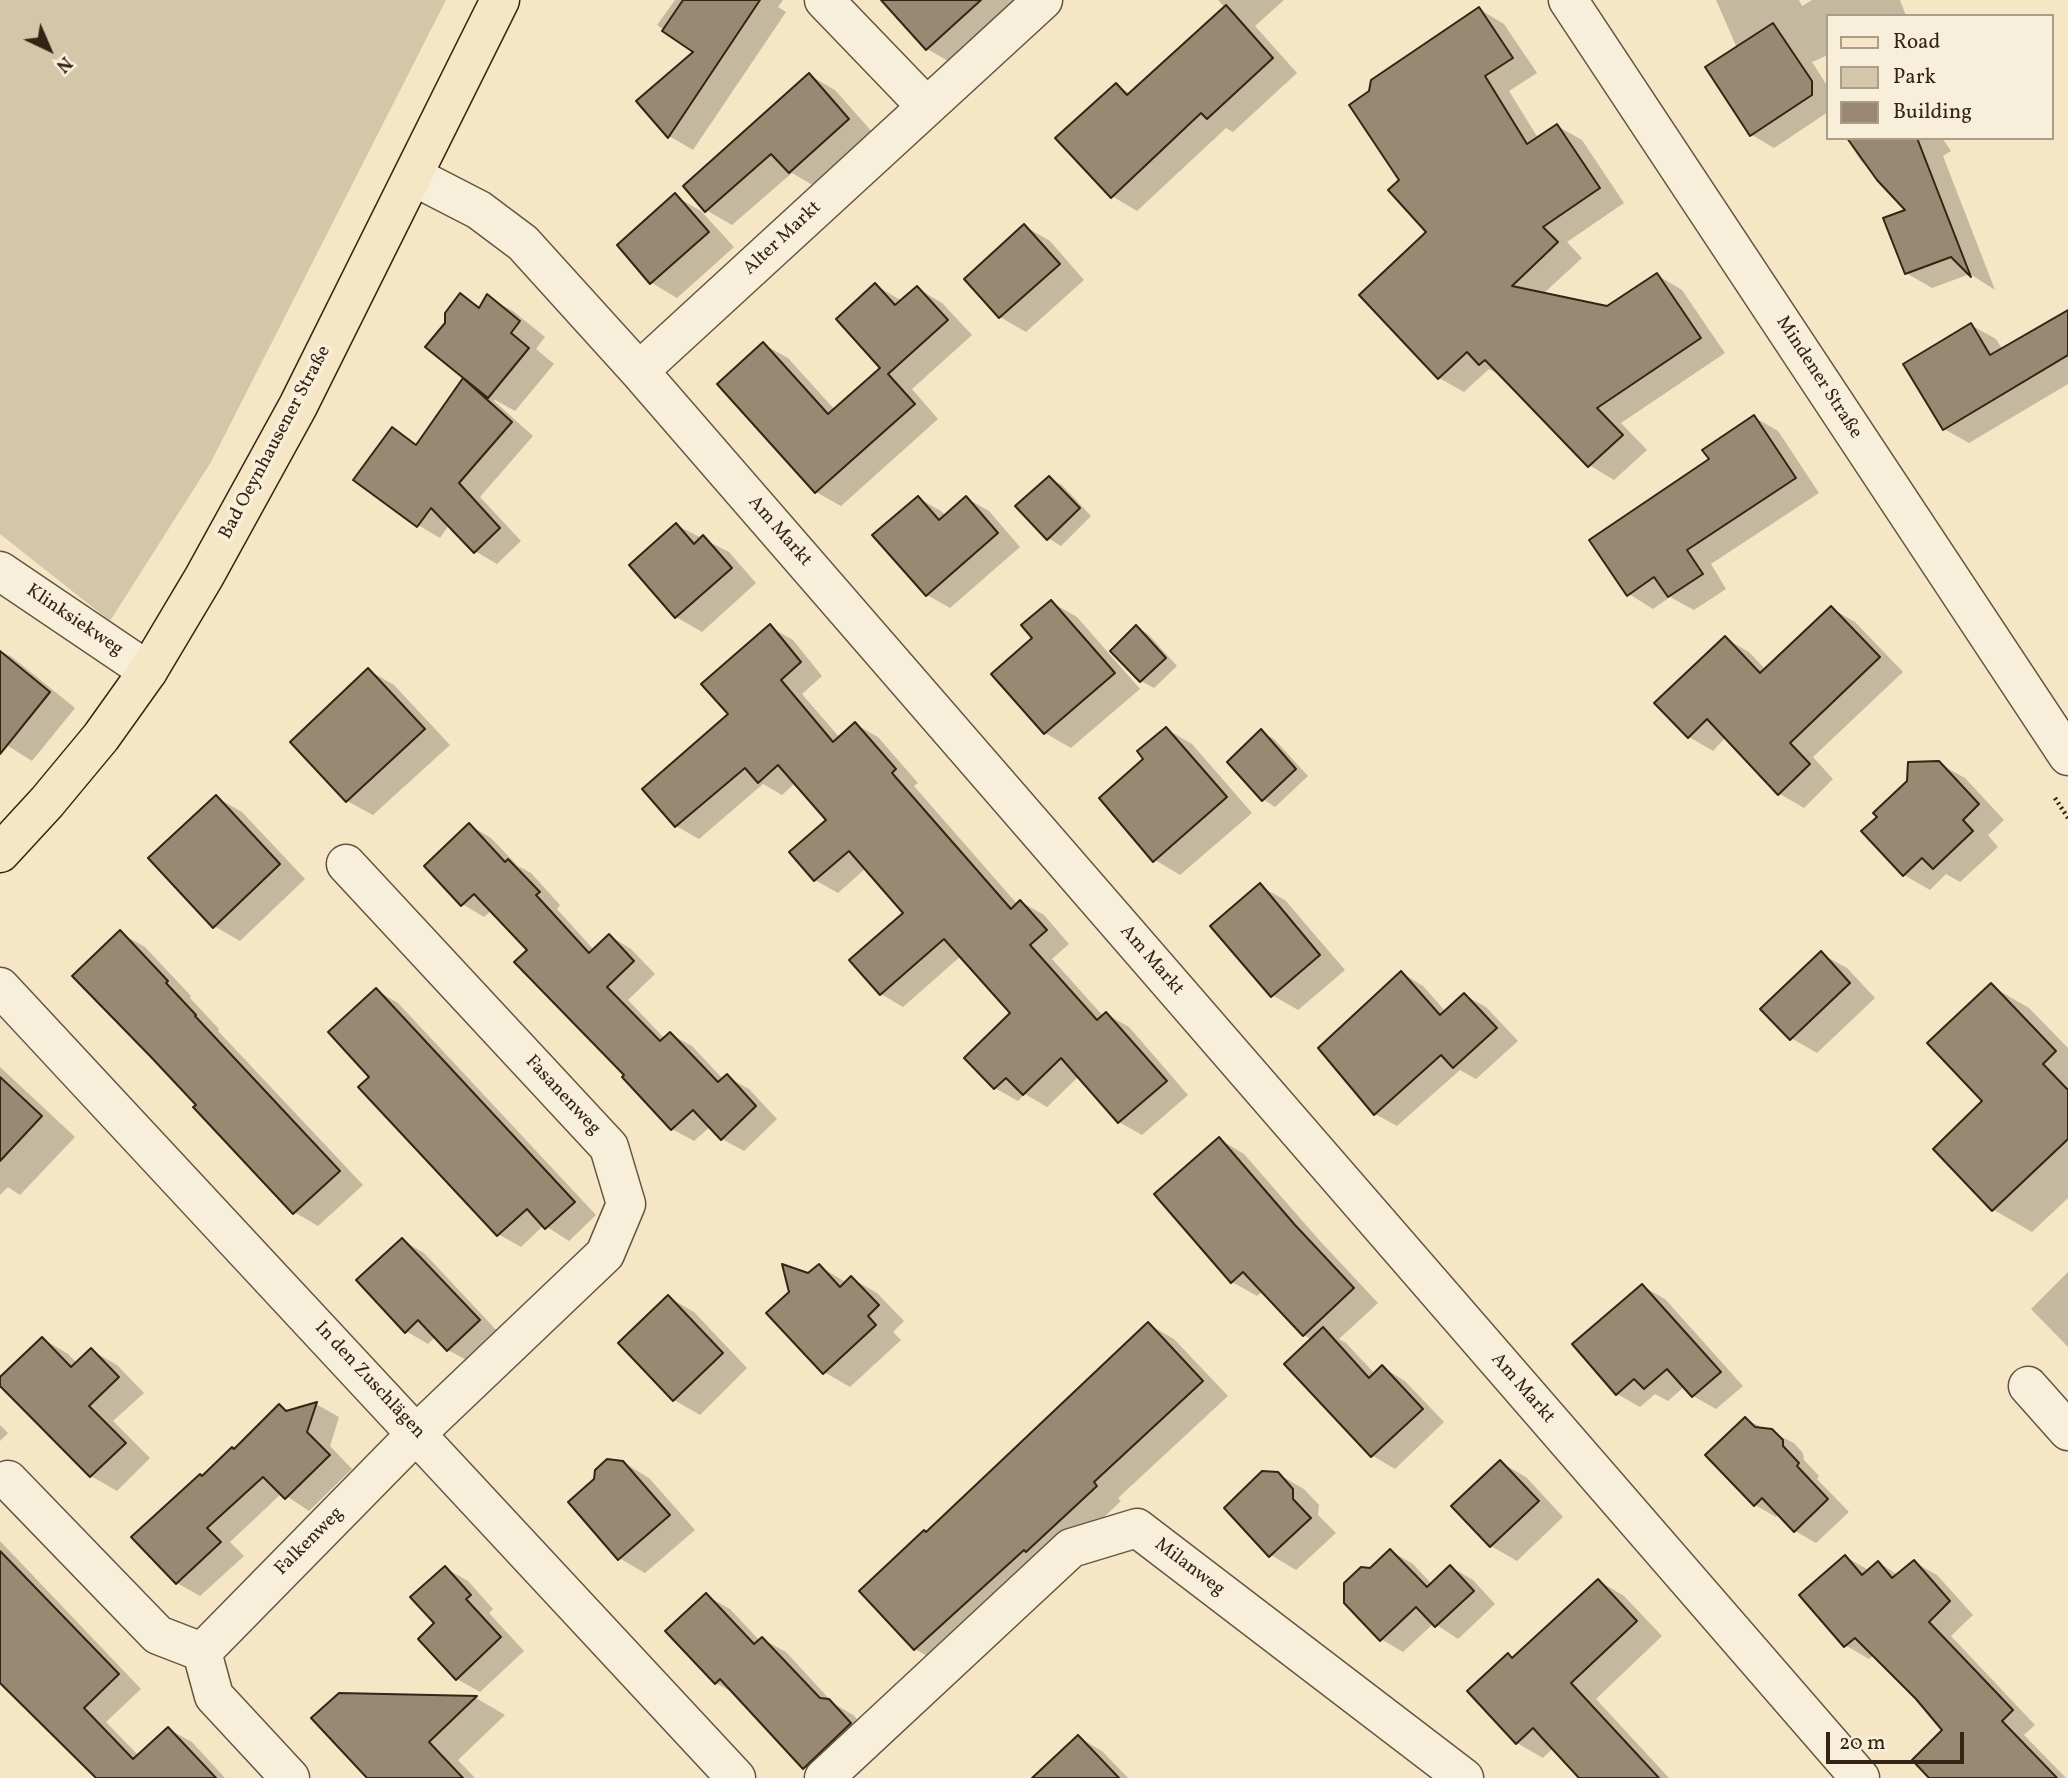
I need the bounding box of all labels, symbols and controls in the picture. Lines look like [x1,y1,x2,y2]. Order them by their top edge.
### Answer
north arrow [14,14,84,84]
legend [1826,14,2054,140]
text: Road [1893,28,1940,57]
text: N [50,50,78,78]
text: Park [1893,63,1936,92]
text: Building [1893,98,1972,127]
street label: Alter Markt [739,197,827,281]
street label: Mindener Straße [1770,312,1866,444]
street label: Bad Oeynhausener Straße [215,342,337,544]
street label: Am Markt [742,492,816,572]
street label: Klinksiekweg [21,580,127,662]
street label: Am Markt [1114,921,1188,1001]
street label: Fasanenweg [519,1051,605,1141]
street label: In den Zuschlägen [309,1318,429,1444]
street label: Am Markt [1485,1349,1559,1429]
street label: Falkenweg [271,1503,349,1581]
street label: Milanweg [1149,1534,1229,1602]
scale bar [1830,1718,1968,1762]
text: 20 m [1839,1729,1885,1758]

